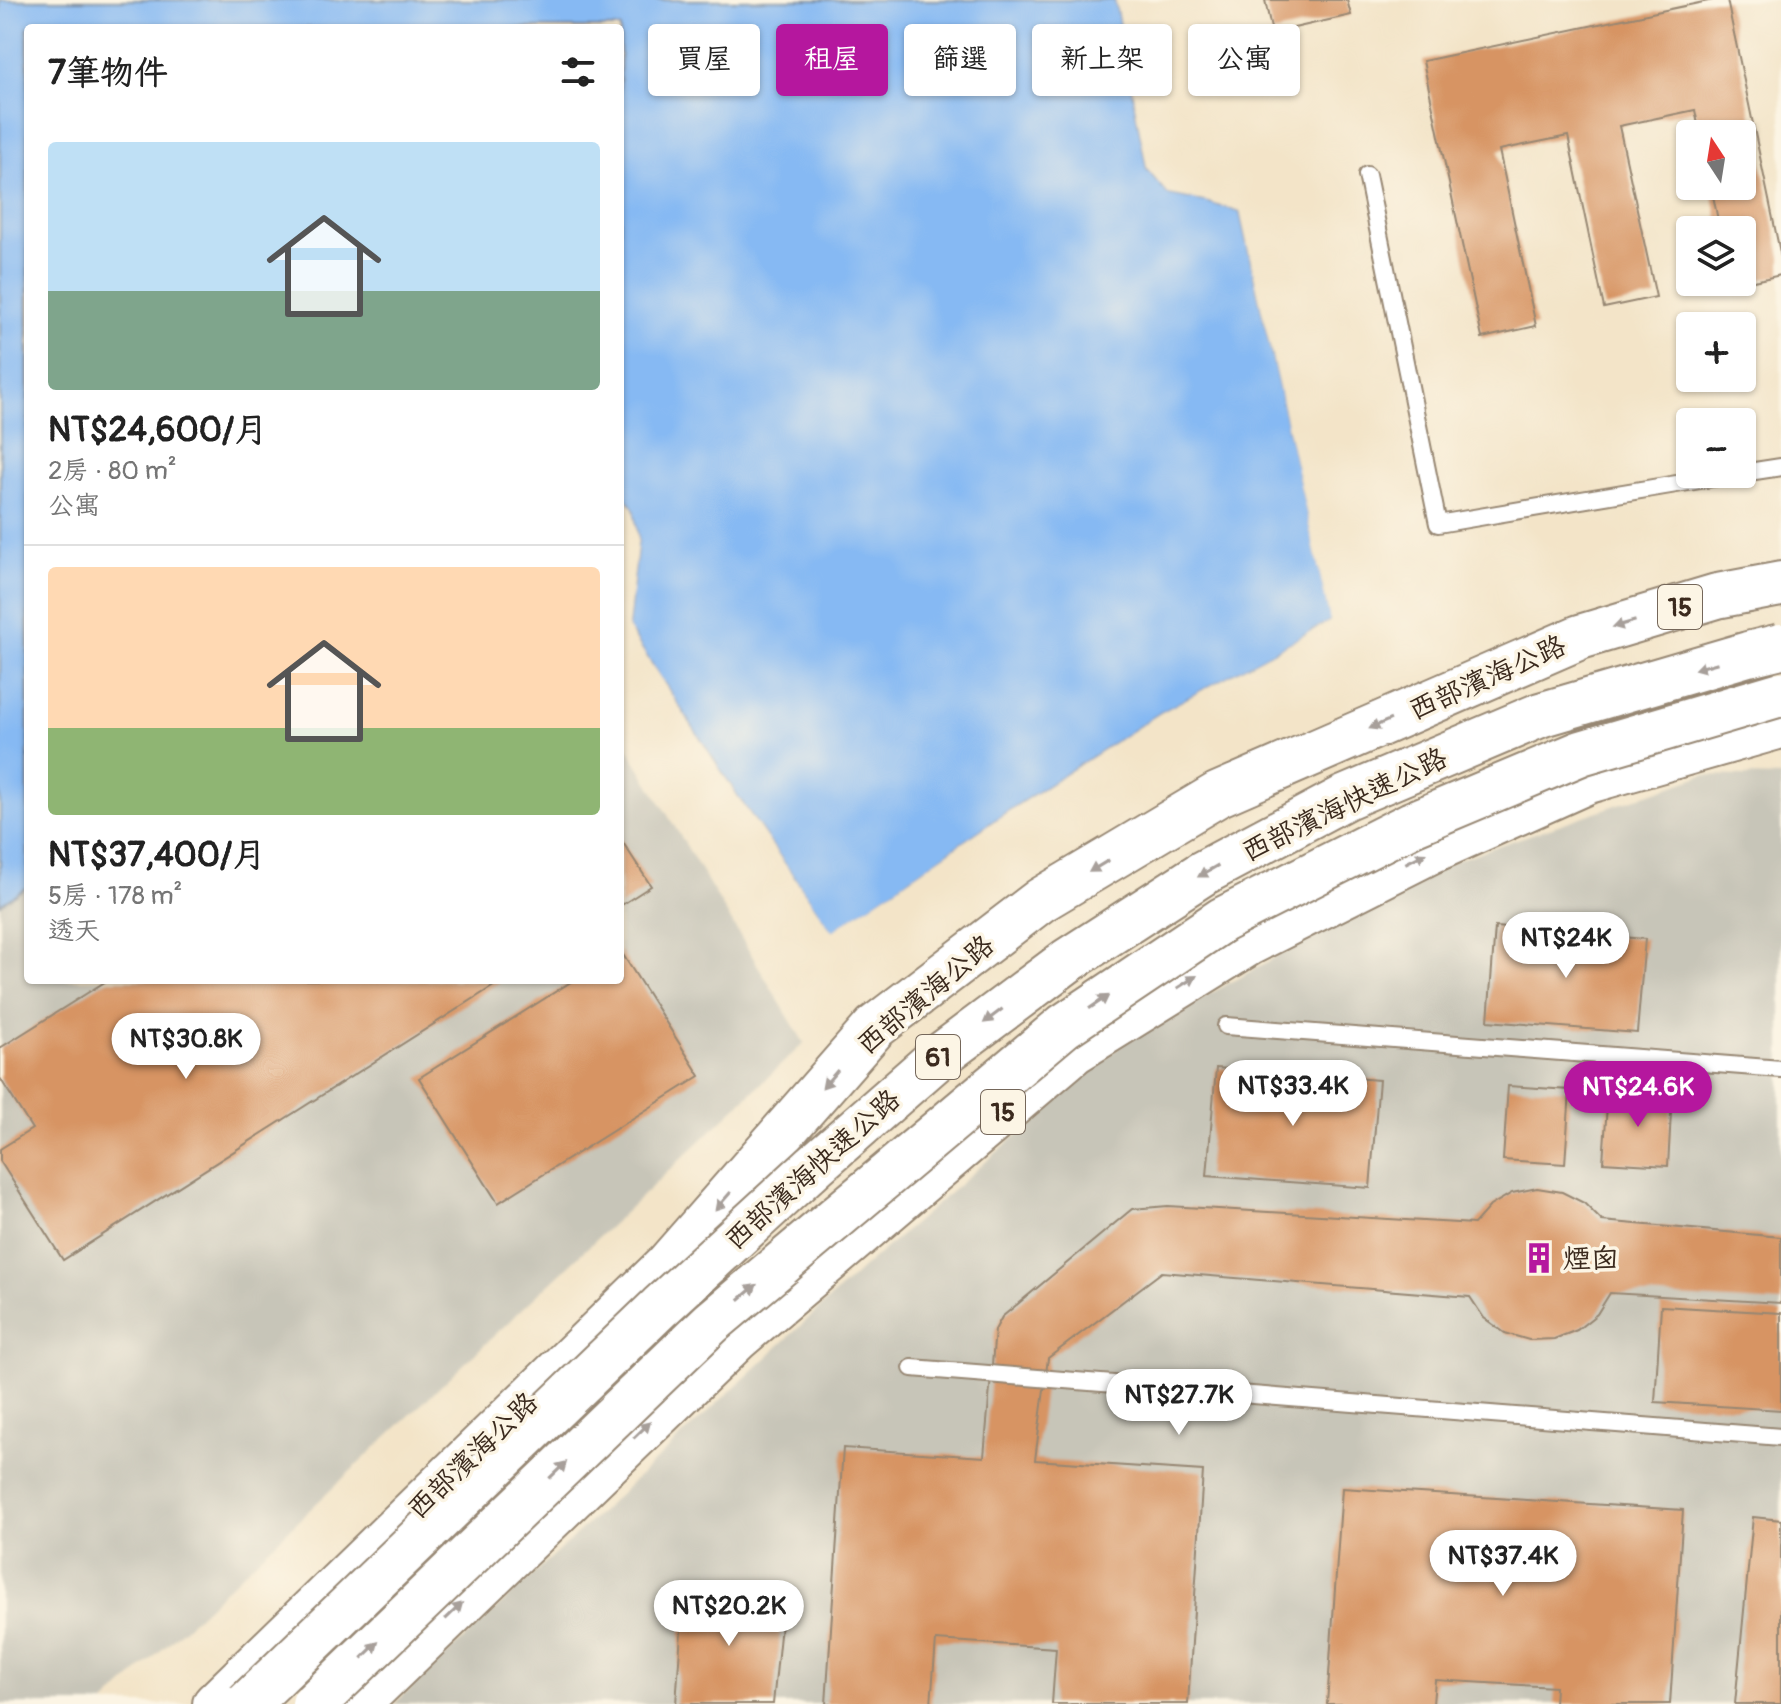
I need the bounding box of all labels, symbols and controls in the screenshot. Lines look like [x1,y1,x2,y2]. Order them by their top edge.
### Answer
chip: 買屋 [648,24,760,96]
chip: 租屋 [776,24,888,96]
chip: 篩選 [904,24,1016,96]
chip: 新上架 [1032,24,1172,96]
chip: 公寓 [1188,24,1300,96]
icon: filters [556,50,600,94]
text: 7筆物件 [48,52,168,95]
north arrow [1676,120,1756,200]
map controls [1676,120,1756,488]
icon: home [252,194,396,338]
button: layers [1676,216,1756,296]
button: + [1676,312,1756,392]
button: − [1676,408,1756,488]
text: NT$24,600/月 [48,409,268,452]
text: 2房 · 80 m² [48,455,177,487]
text: 公寓 [48,490,100,522]
road number: 15 [1658,585,1702,629]
one-way arrow [1612,618,1636,631]
icon: home [252,619,396,763]
street label: 西部濱海公路 [1404,628,1571,729]
one-way arrow [1693,660,1717,673]
one-way arrow [1368,717,1392,731]
street label: 西部濱海快速公路 [1236,741,1453,870]
text: NT$37,400/月 [48,834,266,877]
one-way arrow [1404,852,1427,865]
one-way arrow [1088,859,1110,873]
one-way arrow [1197,864,1219,878]
text: 5房 · 178 m² [48,880,182,912]
pin: NT$24K [1501,912,1631,980]
text: 透天 [48,915,100,947]
text: NT$24K [1520,922,1612,954]
street label: 西部濱海公路 [850,928,1002,1063]
one-way arrow [1176,975,1198,989]
one-way arrow [1089,995,1110,1010]
one-way arrow [983,1008,1003,1024]
pin: NT$30.8K [103,1013,269,1081]
text: NT$30.8K [130,1023,242,1055]
road number: 61 [916,1035,960,1079]
pin: NT$33.4K [1210,1060,1376,1128]
pin: NT$24.6K [1555,1061,1721,1129]
one-way arrow [822,1069,840,1088]
text: NT$33.4K [1237,1070,1349,1102]
text: NT$24.6K [1582,1071,1694,1103]
street label: 西部濱海快速公路 [718,1082,908,1258]
road number: 15 [981,1090,1025,1134]
one-way arrow [714,1192,732,1211]
building icon: 煙囪 [1522,1241,1556,1275]
place label: 煙囪 [1563,1242,1619,1277]
one-way arrow [737,1284,757,1301]
pin: NT$27.7K [1096,1369,1262,1437]
text: NT$27.7K [1124,1379,1234,1411]
street label: 西部濱海公路 [400,1385,546,1527]
one-way arrow [632,1422,651,1440]
one-way arrow [548,1461,567,1480]
pin: NT$37.4K [1420,1530,1586,1598]
text: NT$37.4K [1448,1540,1558,1572]
pin: NT$20.2K [646,1580,812,1648]
text: NT$20.2K [672,1590,786,1622]
one-way arrow [445,1602,464,1620]
one-way arrow [360,1641,379,1660]

